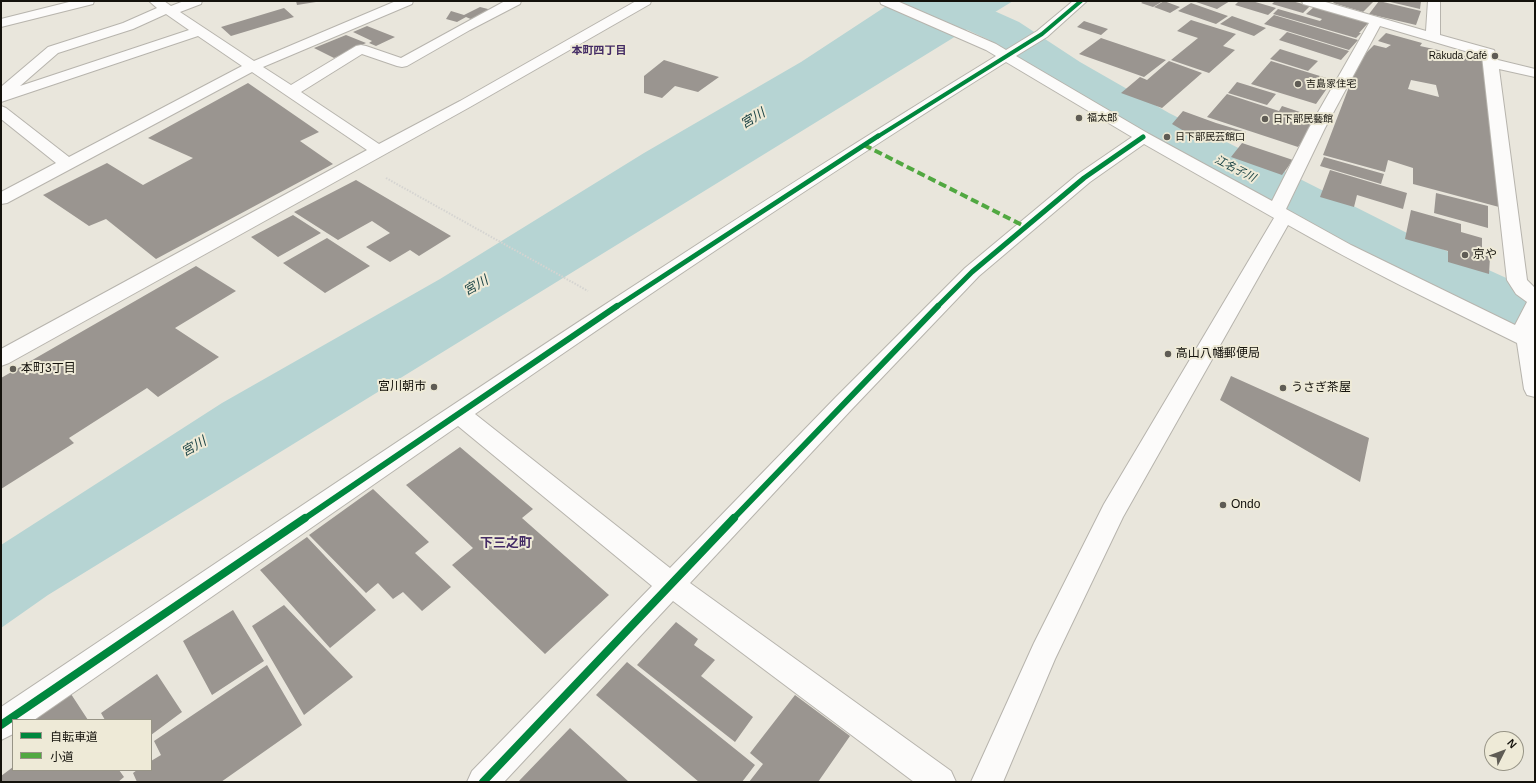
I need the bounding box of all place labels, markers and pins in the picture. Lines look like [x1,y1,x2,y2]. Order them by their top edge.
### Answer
place label: Rakuda Café [1429,50,1487,62]
marker: Rakuda Café [1490,51,1500,61]
place label: 吉島家住宅 [1306,78,1356,90]
marker: 吉島家住宅 [1293,79,1303,89]
place label: 福太郎 [1087,112,1117,124]
marker: 福太郎 [1074,113,1084,123]
place label: 日下部民藝館 [1273,113,1333,125]
marker: 日下部民藝館 [1260,114,1270,124]
place label: 日下部民芸館口 [1175,131,1245,143]
marker: 日下部民芸館口 [1162,132,1172,142]
place label: 京や [1473,248,1497,262]
marker: 京や [1460,250,1470,260]
place label: 高山八幡郵便局 [1176,347,1260,361]
marker: 高山八幡郵便局 [1163,349,1173,359]
place label: 本町3丁目 [21,362,76,376]
marker: 本町3丁目 [8,364,18,374]
place label: 宮川朝市 [378,380,426,394]
place label: うさぎ茶屋 [1291,381,1351,395]
marker: 宮川朝市 [429,382,439,392]
marker: うさぎ茶屋 [1278,383,1288,393]
place label: Ondo [1231,498,1260,512]
marker: Ondo [1218,500,1228,510]

